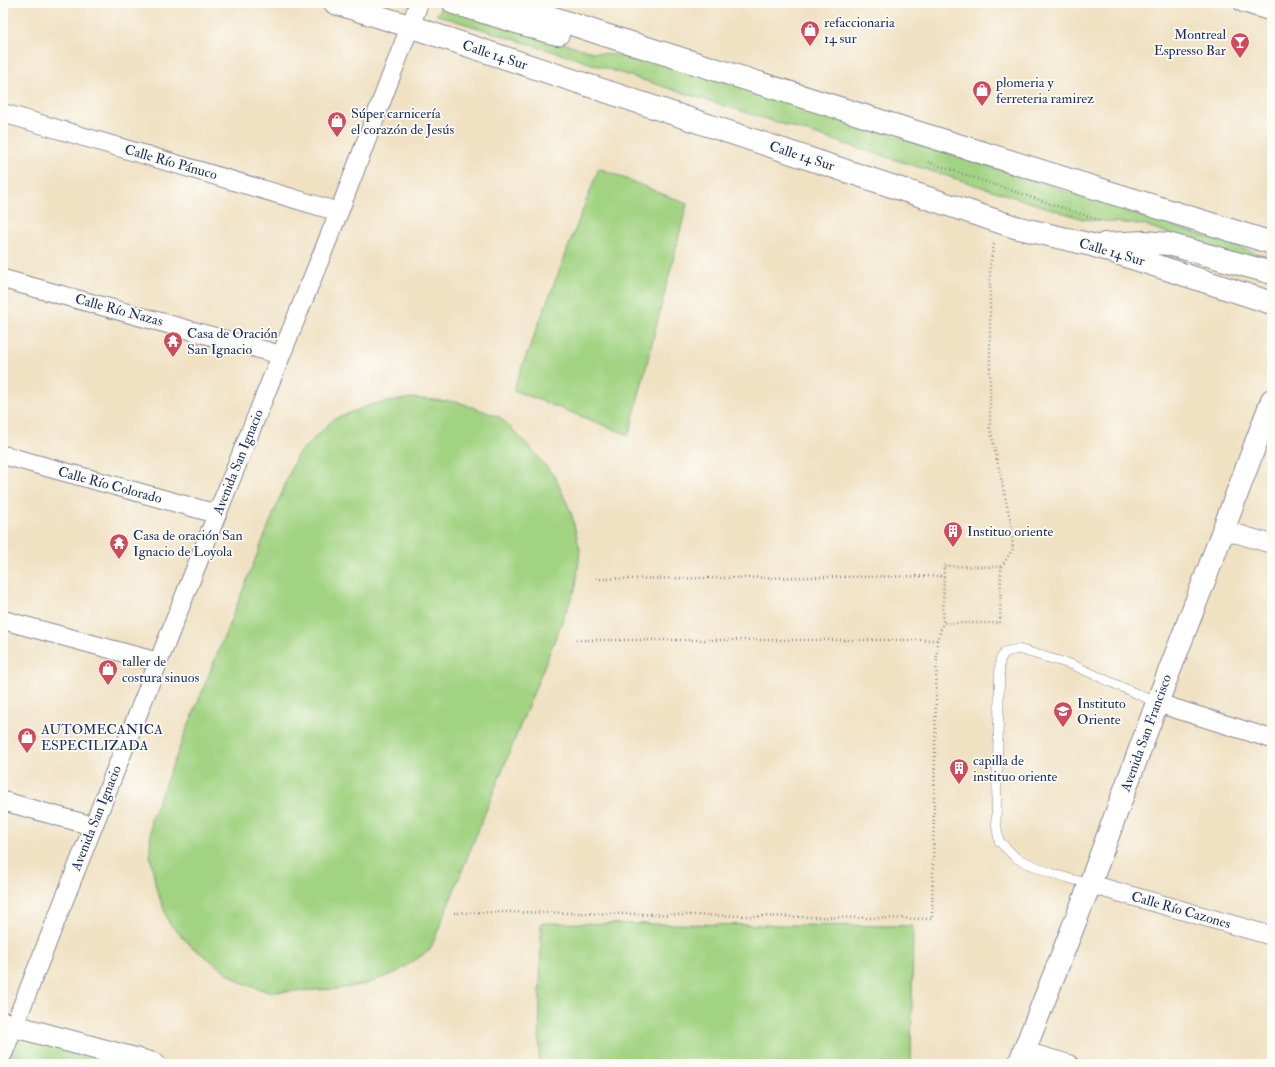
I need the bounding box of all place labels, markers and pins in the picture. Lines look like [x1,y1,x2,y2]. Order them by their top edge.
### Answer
place label: refaccionaria 14 sur [824,14,895,47]
shop icon: refaccionaria 14 sur [799,19,821,47]
place label: Montreal Espresso Bar [1154,26,1227,60]
bar icon: Montreal Espresso Bar [1229,31,1251,59]
place label: plomeria y ferreteria ramirez [995,74,1094,107]
shop icon: plomeria y ferreteria ramirez [971,79,993,107]
place label: Súper carnicería el corazón de Jesús [351,105,454,138]
shop icon: Súper carnicería el corazón de Jesús [326,110,348,138]
place label: Casa de Oración San Ignacio [187,325,278,358]
temple icon: Casa de Oración San Ignacio [162,330,184,358]
building icon: Instituo oriente [942,520,964,548]
place label: Instituo oriente [967,523,1053,540]
place label: Casa de oración San Ignacio de Loyola [133,527,243,561]
temple icon: Casa de oración San Ignacio de Loyola [108,532,130,560]
place label: taller de costura sinuos [122,653,199,686]
shop icon: taller de costura sinuos [97,658,119,686]
place label: Instituto Oriente [1077,695,1126,728]
school or university icon: Instituto Oriente [1052,700,1074,728]
place label: AUTOMECANICA ESPECILIZADA [40,721,163,754]
shop icon: AUTOMECANICA ESPECILIZADA [16,726,38,754]
place label: capilla de instituo oriente [973,752,1057,785]
building icon: capilla de instituo oriente [948,757,970,785]

